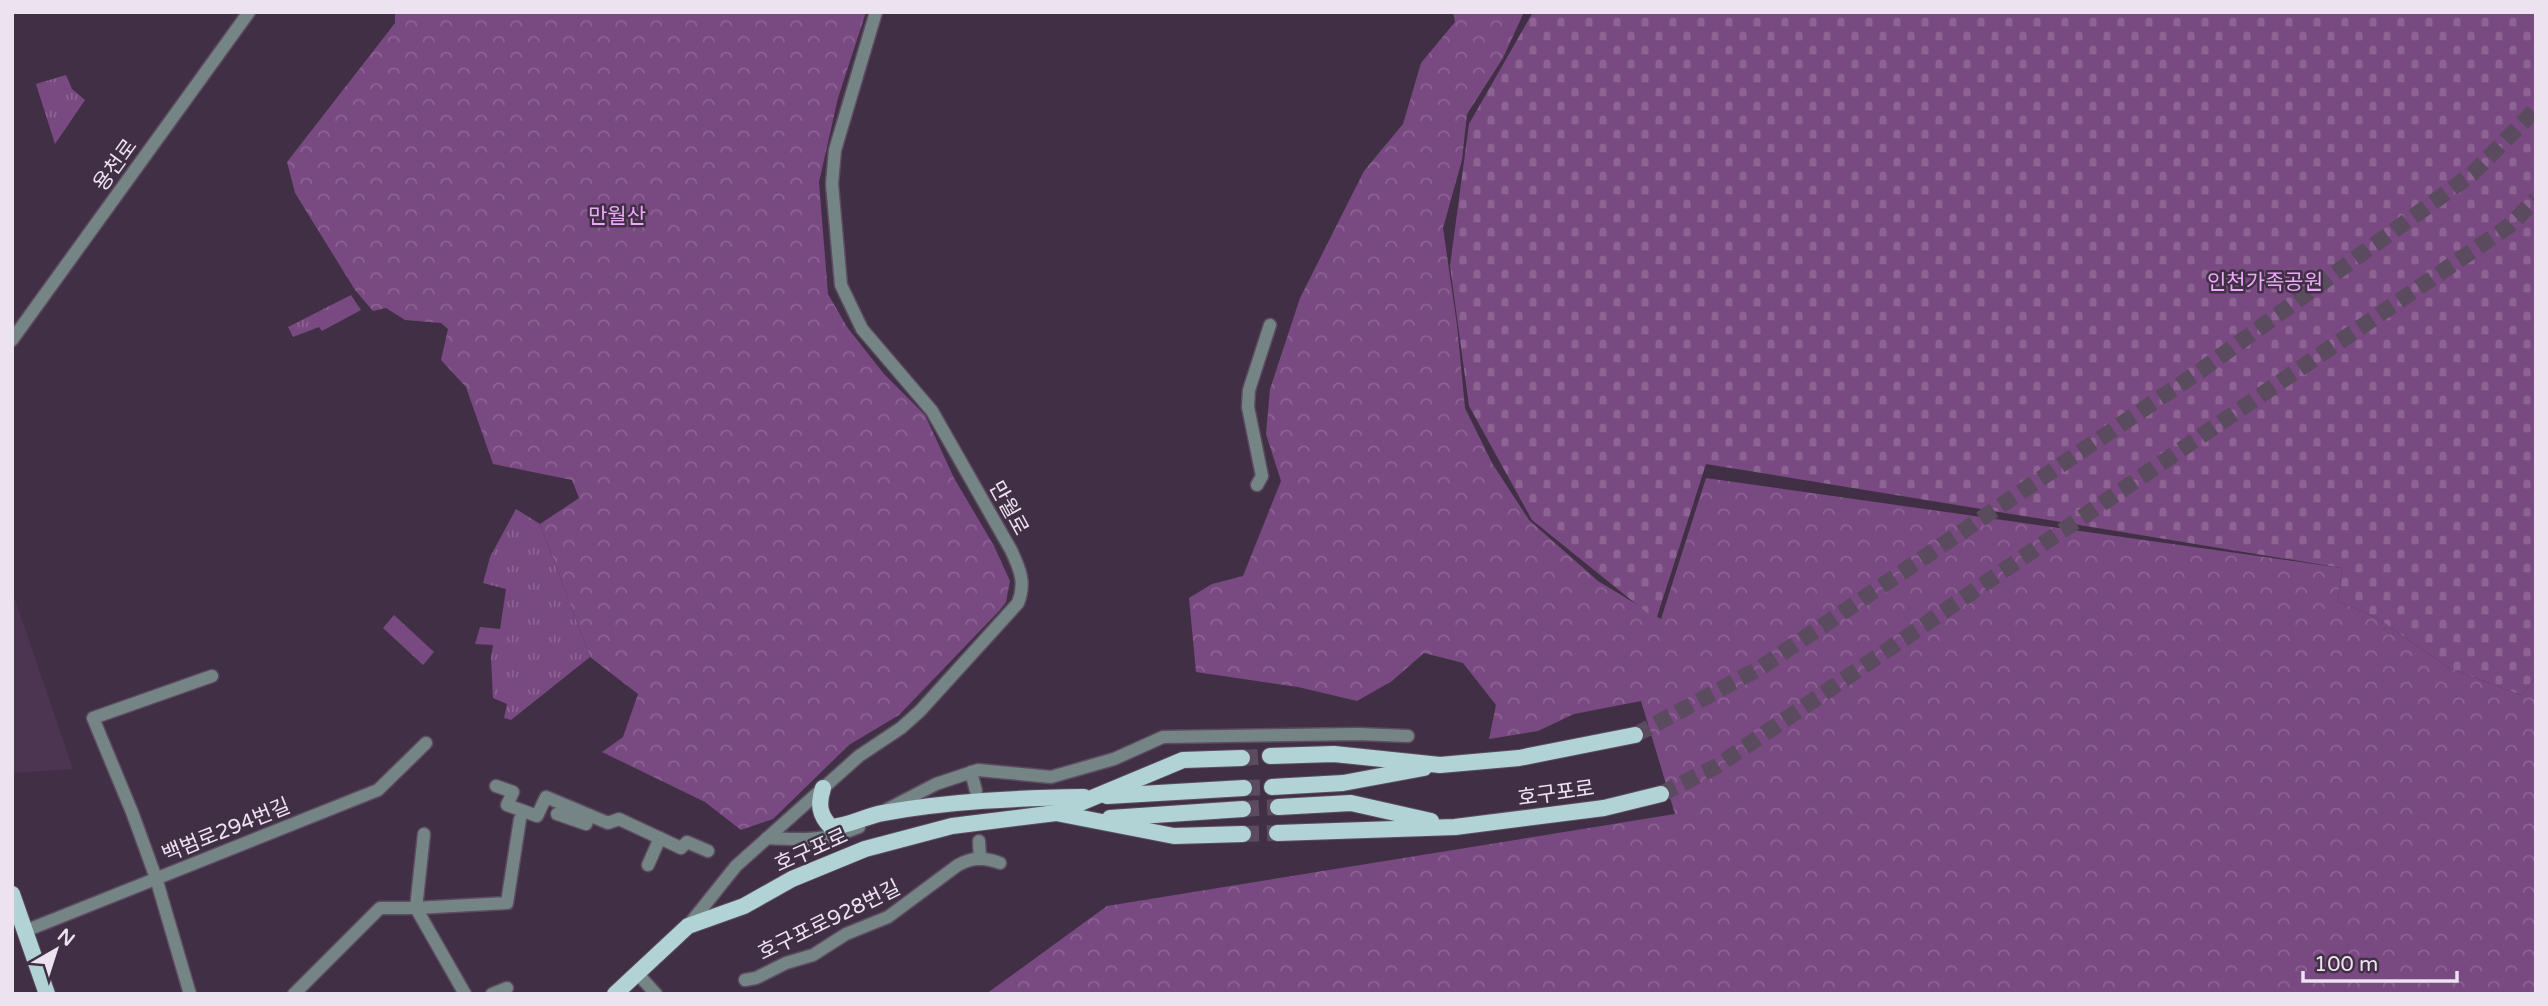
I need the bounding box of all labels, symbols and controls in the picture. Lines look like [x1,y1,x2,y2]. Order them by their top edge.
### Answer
street label: 용천로 [88,134,143,196]
park label: 만월산 [588,204,646,229]
park label: 인천가족공원 [2207,270,2323,295]
street label: 만월로 [984,477,1034,540]
street label: 호구포로 [1516,776,1596,811]
street label: 백범로294번길 [158,793,294,868]
street label: 호구포로 [771,823,852,878]
street label: 호구포로928번길 [754,875,905,966]
north arrow [21,915,91,985]
text: N [53,924,79,951]
scale bar [2303,940,2457,984]
text: 100 m [2314,952,2378,977]

